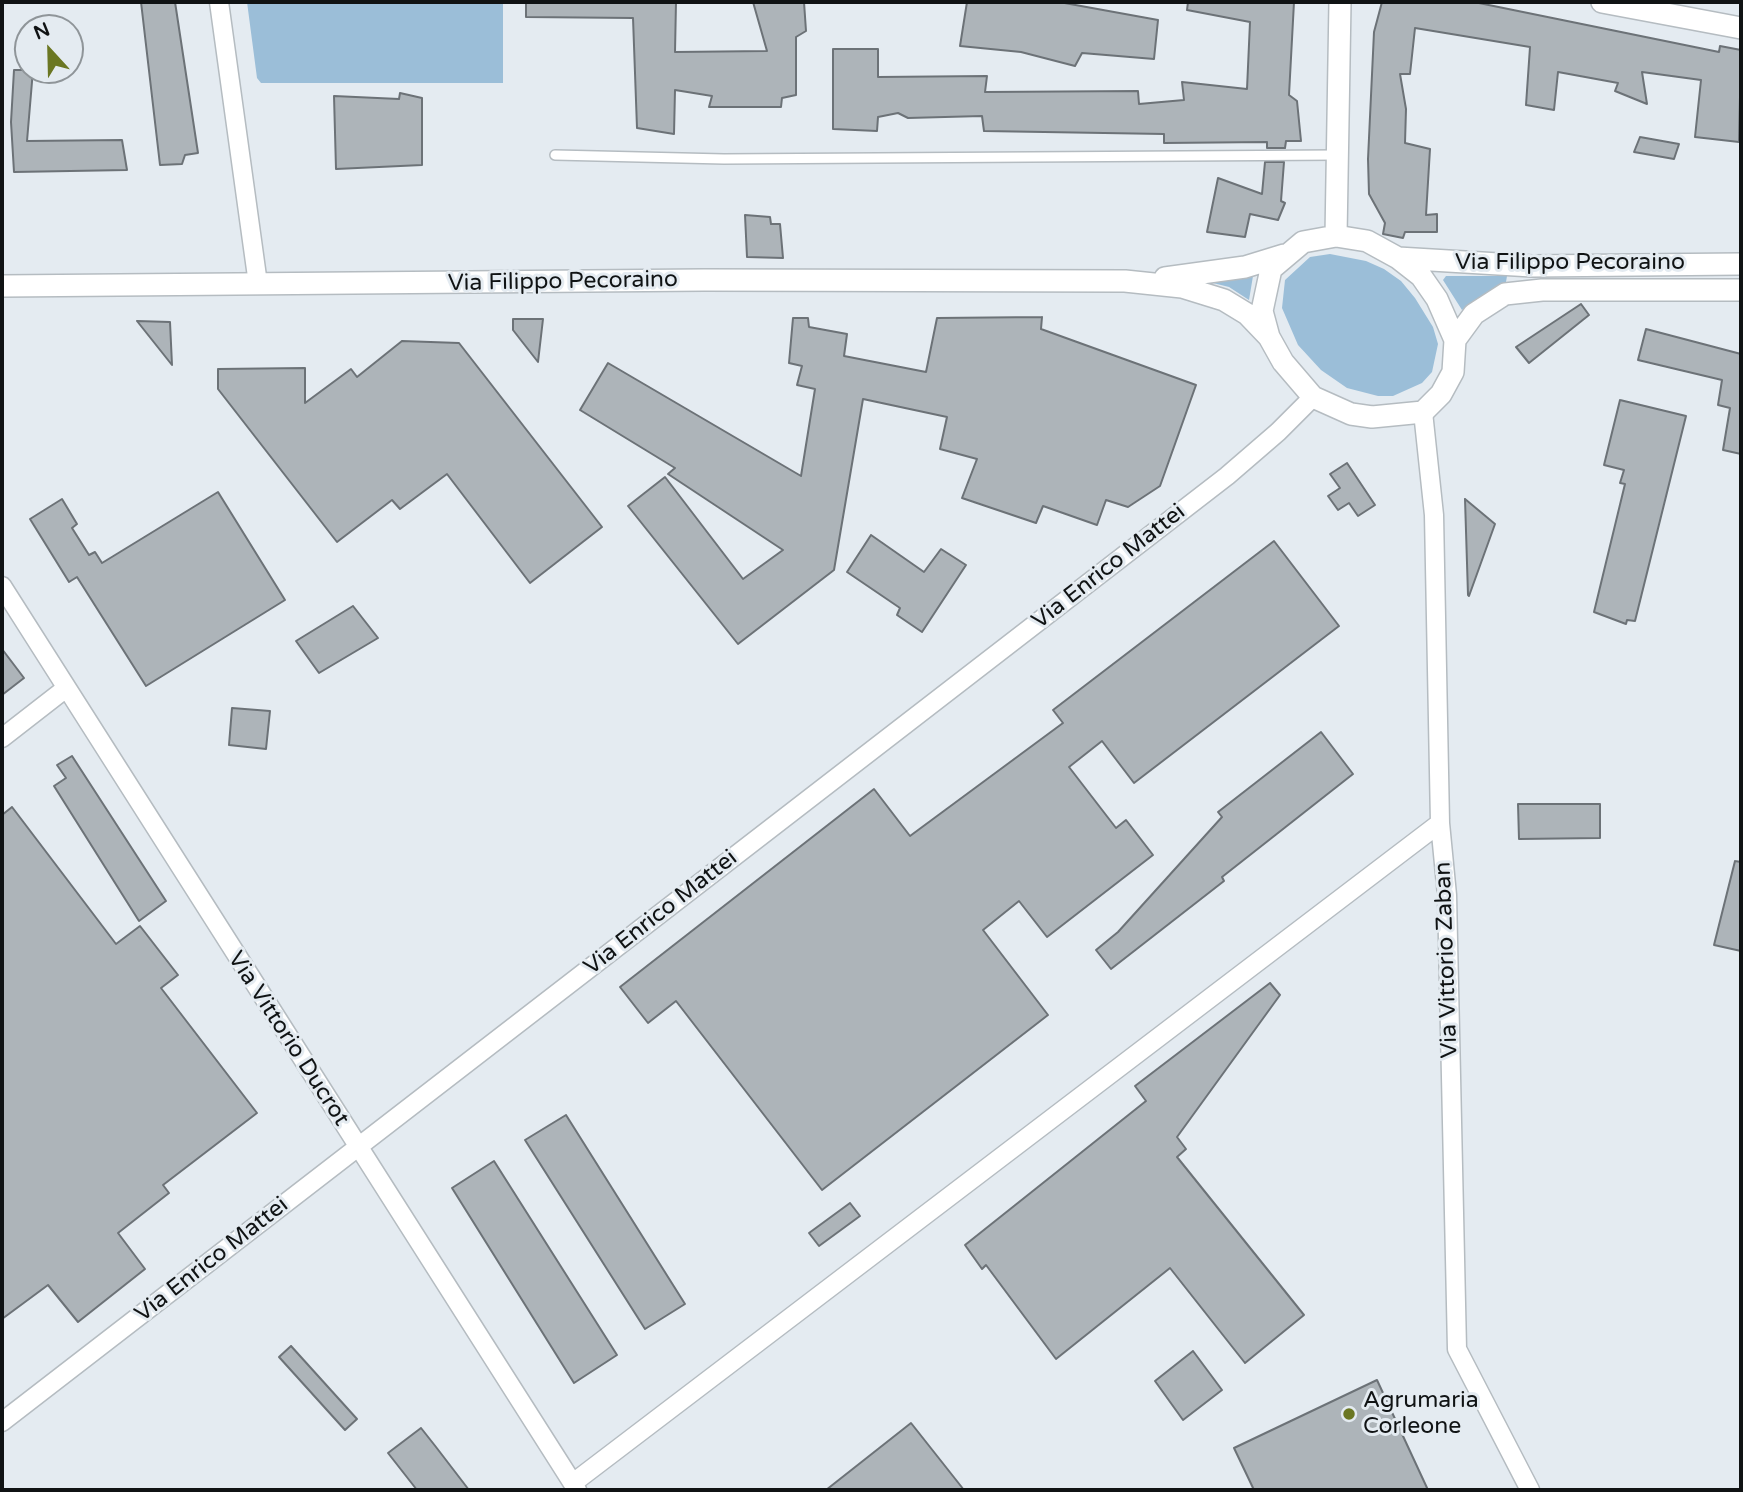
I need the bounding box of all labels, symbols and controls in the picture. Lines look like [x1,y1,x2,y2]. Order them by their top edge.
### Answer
north arrow [14,14,84,84]
text: N [31,18,53,44]
street label: Via Filippo Pecoraino [1455,249,1685,277]
street label: Via Filippo Pecoraino [448,266,678,298]
street label: Via Enrico Mattei [1027,499,1191,635]
street label: Via Enrico Mattei [579,845,743,981]
street label: Via Vittorio Zaban [1430,861,1464,1059]
street label: Via Vittorio Ducrot [221,947,355,1131]
street label: Via Enrico Mattei [130,1192,294,1328]
place label: Agrumaria Corleone [1363,1387,1479,1441]
marker: Agrumaria Corleone [1341,1406,1357,1422]

